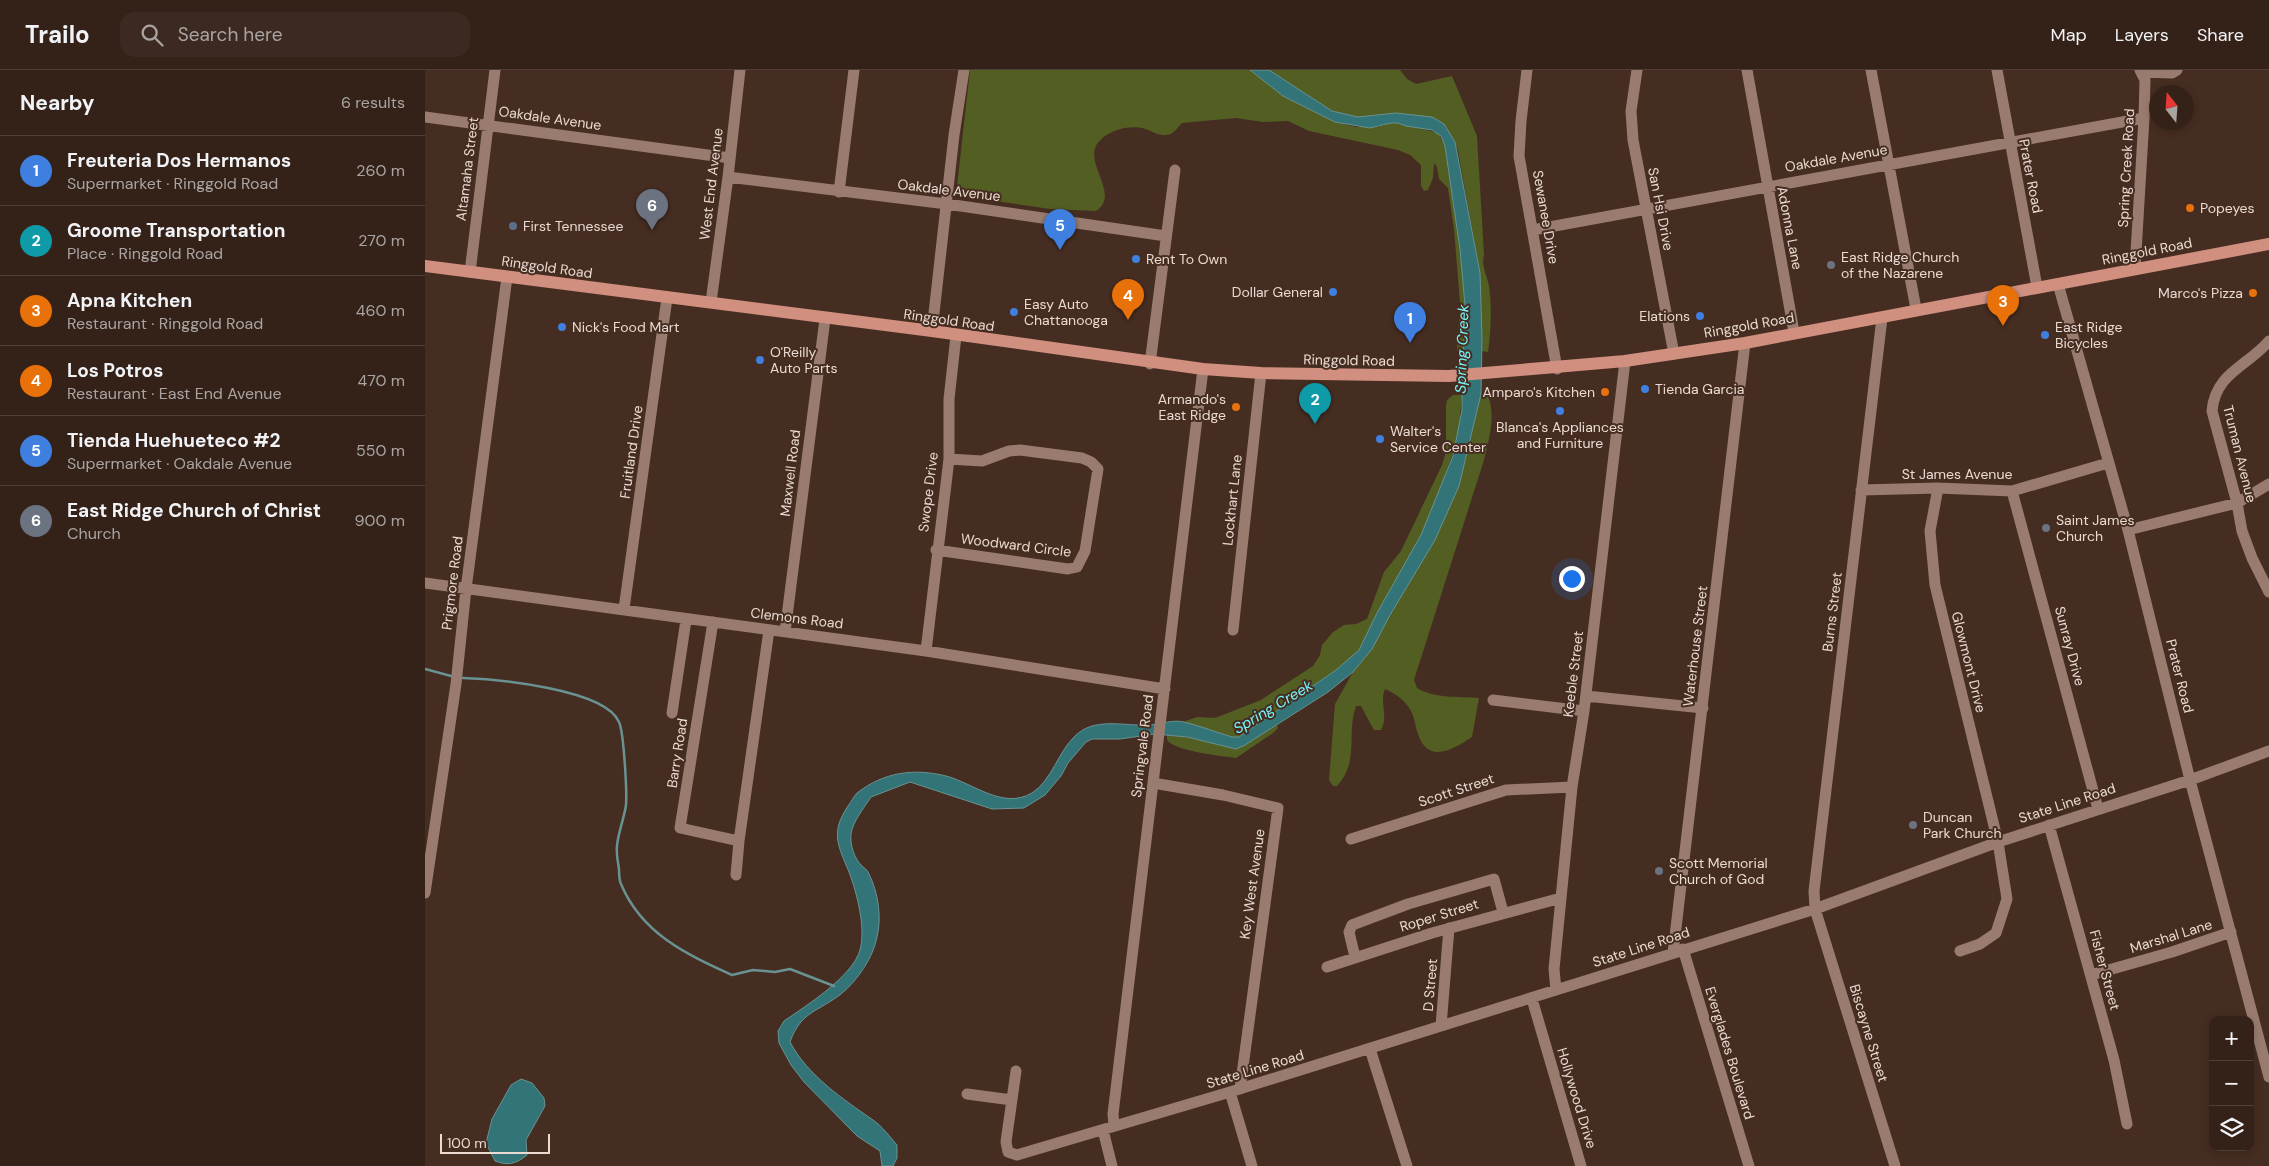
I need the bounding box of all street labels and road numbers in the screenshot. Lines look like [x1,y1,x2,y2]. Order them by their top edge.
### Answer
street label: Oakdale Avenue [497,102,603,134]
street label: Spring Creek Road [2114,108,2138,228]
street label: Altamaha Street [452,116,482,222]
street label: West End Avenue [695,127,727,241]
street label: Prater Road [2015,137,2047,215]
street label: Oakdale Avenue [1783,140,1889,176]
street label: San Hsi Drive [1644,166,1678,252]
street label: Sewanee Drive [1529,169,1563,265]
street label: Oakdale Avenue [896,175,1002,205]
street label: Adonna Lane [1773,185,1807,271]
street label: Ringgold Road [2100,233,2194,269]
street label: Ringgold Road [500,252,594,282]
street label: Ringgold Road [902,305,996,335]
street label: Ringgold Road [1702,308,1796,342]
street label: Ringgold Road [1303,350,1395,370]
street label: Truman Avenue [2219,403,2261,505]
street label: Fruitland Drive [616,404,646,500]
street label: Maxwell Road [776,429,804,517]
street label: Swope Drive [914,451,942,533]
street label: Lockhart Lane [1218,454,1246,546]
street label: St James Avenue [1902,465,2012,483]
street label: Woodward Circle [960,529,1072,561]
street label: Prigmore Road [437,535,467,631]
street label: Burns Street [1818,571,1846,653]
street label: Waterhouse Street [1679,585,1711,707]
street label: Clemons Road [750,603,844,633]
street label: Sunray Drive [2051,604,2089,688]
street label: Glowmont Drive [1948,610,1990,714]
street label: Keeble Street [1559,630,1587,718]
street label: Prater Road [2162,637,2198,715]
street label: Springvale Road [1127,694,1157,798]
street label: Barry Road [663,717,691,789]
street label: Scott Street [1416,769,1496,811]
street label: State Line Road [2016,779,2118,827]
street label: Key West Avenue [1235,828,1269,940]
street label: Roper Street [1397,894,1481,936]
street label: Marshal Lane [2128,915,2214,957]
street label: State Line Road [1590,923,1692,971]
street label: Fisher Street [2086,928,2124,1012]
street label: D Street [1419,958,1441,1012]
street label: Biscayne Street [1846,982,1892,1084]
street label: Everglades Boulevard [1701,984,1759,1122]
street label: Hollywood Drive [1553,1045,1601,1151]
street label: State Line Road [1204,1046,1306,1092]

